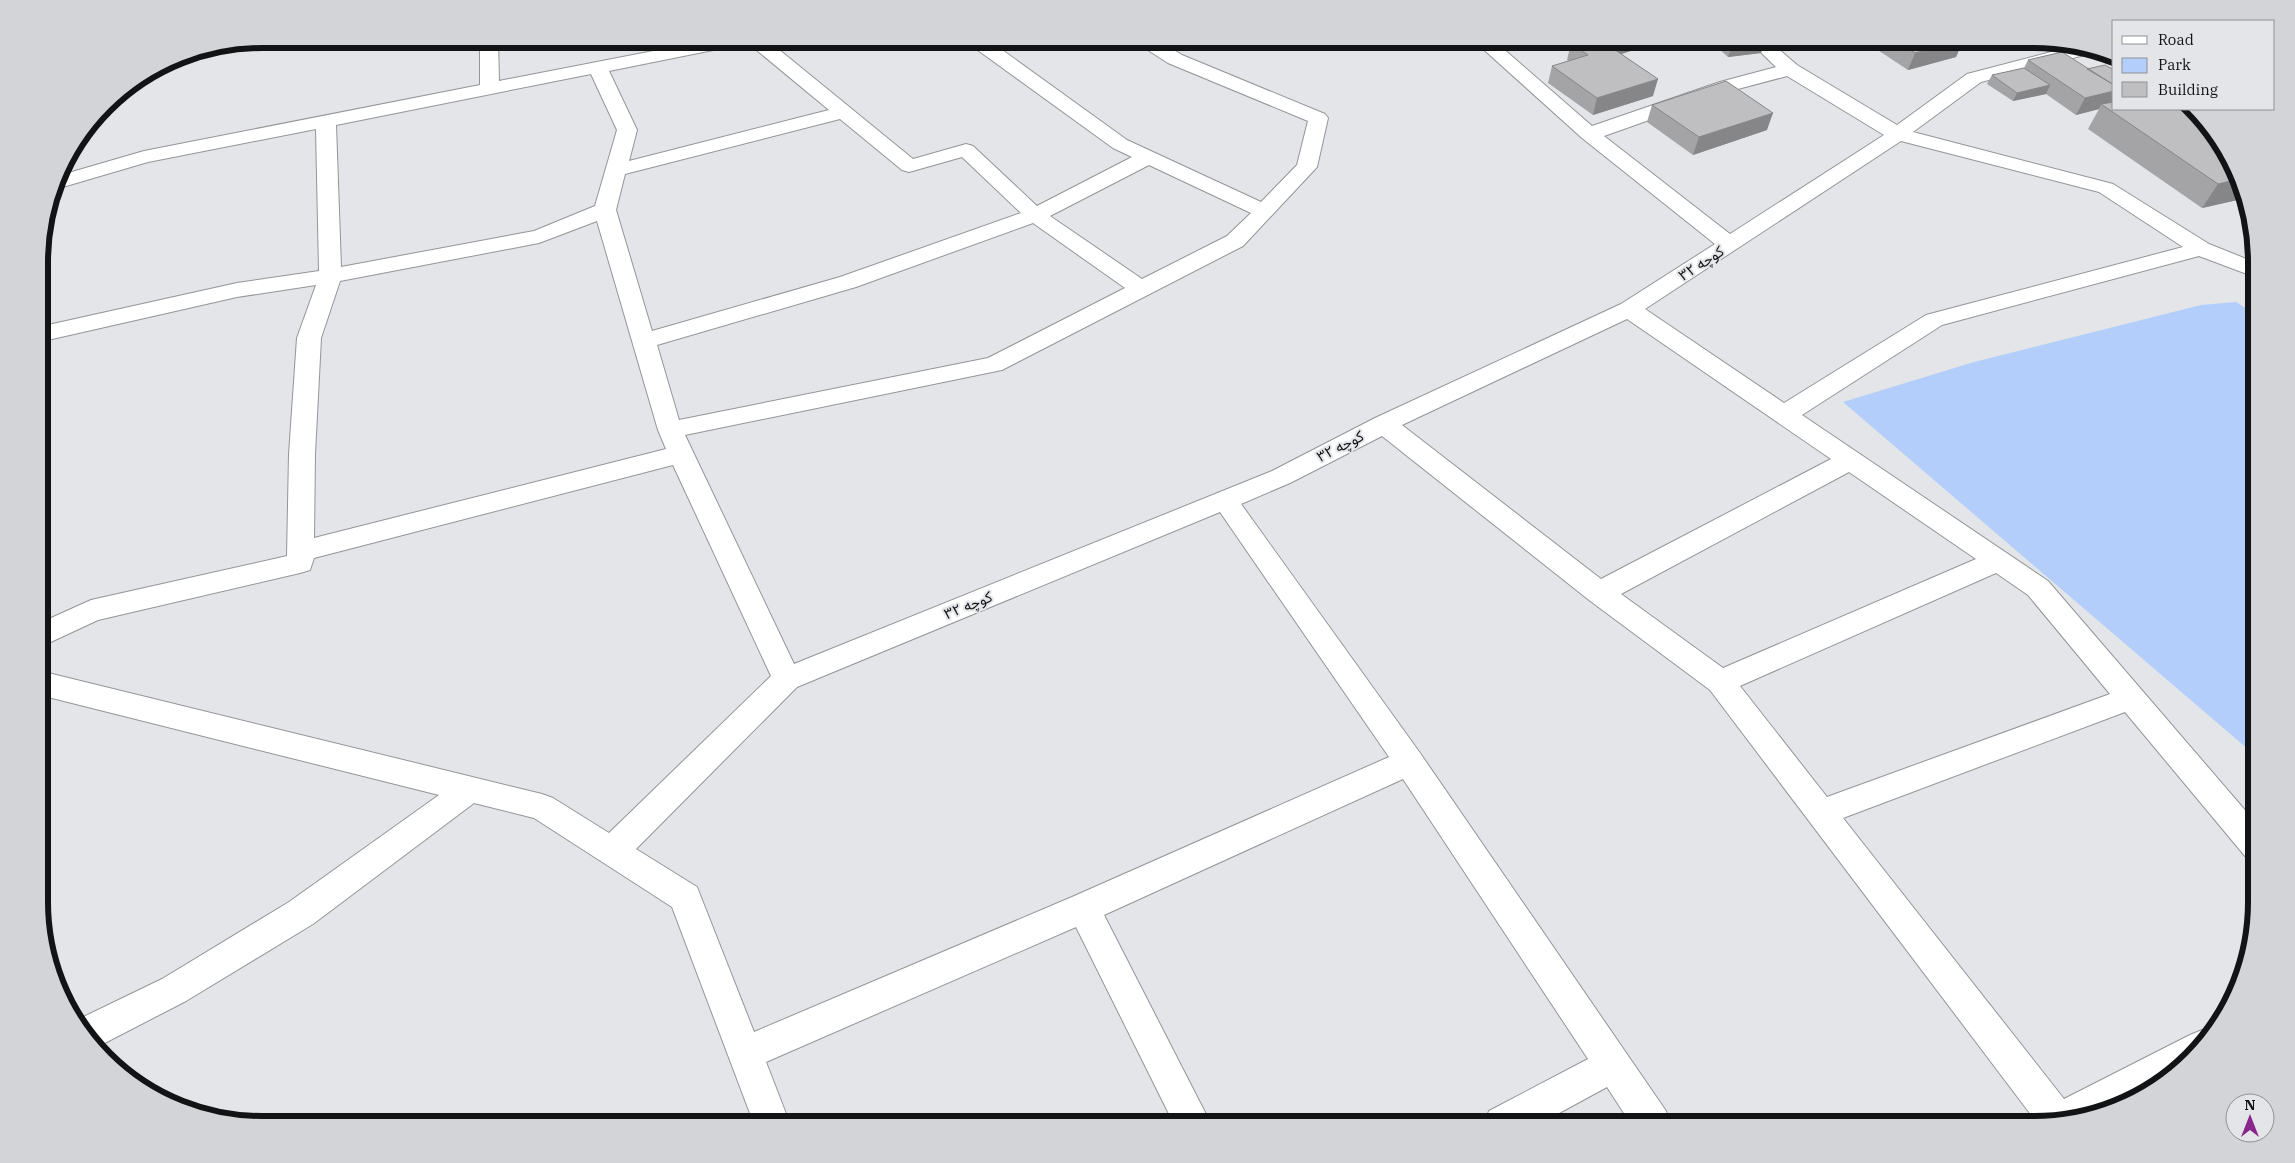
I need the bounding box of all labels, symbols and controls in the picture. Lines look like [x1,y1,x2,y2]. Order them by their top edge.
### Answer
legend [2112,20,2275,110]
text: Road [2158,30,2194,49]
text: Park [2158,55,2191,74]
text: Building [2158,80,2218,99]
street label: کوچه ۳۲ [1675,241,1728,285]
street label: کوچه ۳۲ [1313,426,1368,467]
street label: کوچه ۳۲ [941,587,996,624]
north arrow [2225,1093,2275,1143]
text: N [2244,1096,2256,1114]

